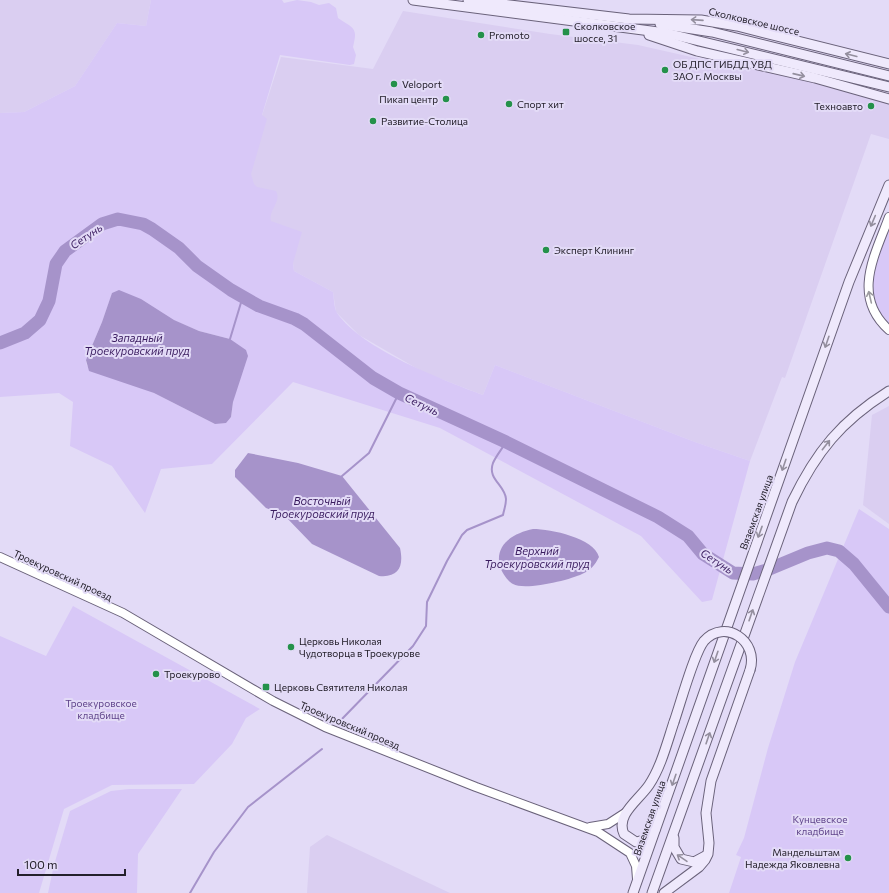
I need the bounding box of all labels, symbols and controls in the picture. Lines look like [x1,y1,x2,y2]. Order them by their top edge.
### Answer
street label: Сколковское шоссе [707,5,801,37]
one-way arrow [691,17,704,24]
place label: Сколковское шоссе, 31 [574,20,635,44]
marker: Сколковское шоссе, 31 [561,27,571,37]
place label: Promoto [489,29,530,41]
marker: Promoto [476,30,486,40]
one-way arrow [736,47,749,55]
one-way arrow [845,51,858,58]
place label: ОБ ДПС ГИБДД УВД ЗАО г. Москвы [673,58,772,82]
marker: ОБ ДПС ГИБДД УВД ЗАО г. Москвы [660,65,670,75]
one-way arrow [793,71,806,79]
place label: Veloport [402,78,442,90]
marker: Veloport [389,79,399,89]
place label: Пикап центр [379,93,438,105]
marker: Пикап центр [441,94,451,104]
place label: Спорт хит [517,98,564,110]
marker: Спорт хит [504,99,514,109]
place label: Техноавто [814,100,863,112]
marker: Техноавто [866,101,876,111]
place label: Развитие-Столица [381,115,468,127]
marker: Развитие-Столица [368,116,378,126]
one-way arrow [869,214,877,226]
water label: Сетунь [67,220,105,251]
place label: Эксперт Клининг [554,244,635,256]
marker: Эксперт Клининг [541,245,551,255]
one-way arrow [866,291,873,304]
water label: Западный Троекуровский пруд [84,331,190,357]
one-way arrow [823,336,831,348]
water label: Сетунь [403,390,441,418]
one-way arrow [822,440,830,451]
one-way arrow [780,458,787,471]
street label: Вяземская улица [737,473,775,551]
water label: Восточный Троекуровский пруд [269,494,375,520]
one-way arrow [756,526,763,539]
water label: Верхний Троекуровский пруд [484,544,590,570]
water label: Сетунь [698,546,736,576]
street label: Троекуровский проезд [12,547,114,603]
one-way arrow [748,609,755,622]
place label: Церковь Николая Чудотворца в Троекурове [299,635,420,659]
marker: Церковь Николая Чудотворца в Троекурове [286,642,296,652]
one-way arrow [712,650,719,663]
place label: Троекурово [164,668,220,680]
marker: Троекурово [151,669,161,679]
place label: Церковь Святителя Николая [274,681,407,693]
marker: Церковь Святителя Николая [261,682,271,692]
park label: Троекуровское кладбище [65,697,137,721]
street label: Троекуровский проезд [298,698,402,752]
one-way arrow [705,731,712,744]
one-way arrow [670,773,677,786]
street label: Вяземская улица [630,779,668,857]
park label: Кунцевское кладбище [793,813,847,837]
place label: Мандельштам Надежда Яковлевна [745,846,840,870]
scale bar [18,851,125,877]
one-way arrow [677,853,688,862]
marker: Мандельштам Надежда Яковлевна [843,853,853,863]
text: 100 m [24,857,58,871]

